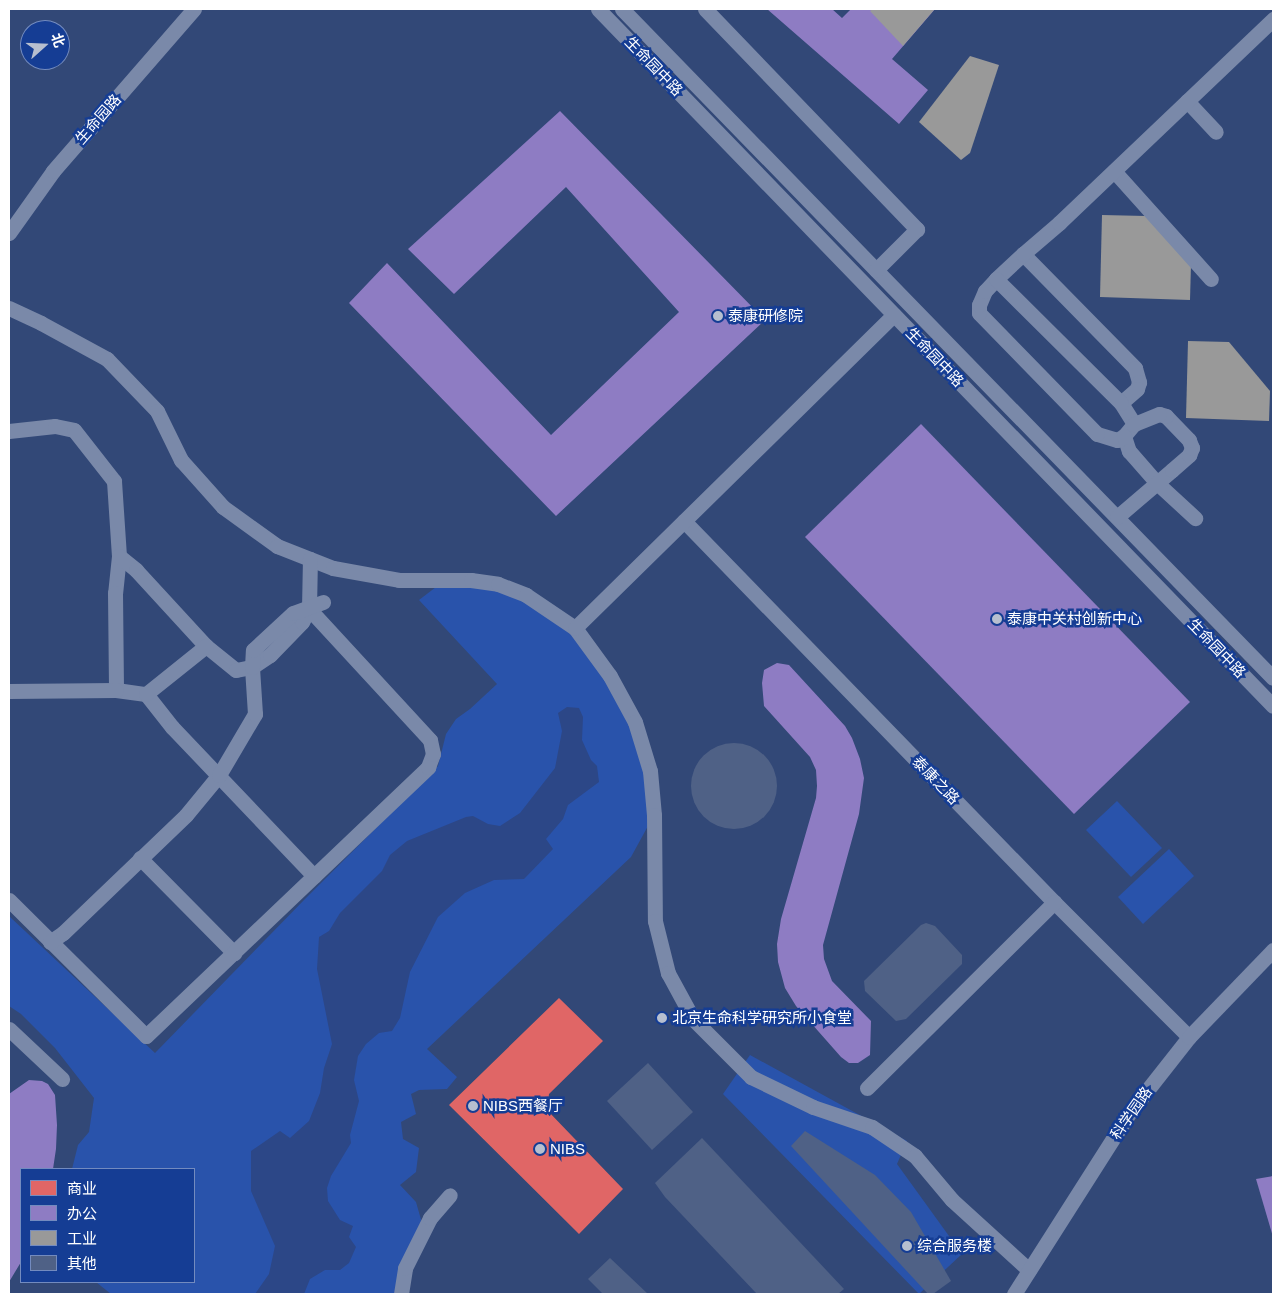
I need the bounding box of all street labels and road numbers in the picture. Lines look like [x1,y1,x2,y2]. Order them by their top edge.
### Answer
street label: 生命园中路 [621,33,687,99]
street label: 生命园路 [72,90,124,148]
street label: 生命园中路 [902,324,968,390]
street label: 生命园中路 [1184,615,1250,681]
street label: 泰康之路 [909,752,963,808]
street label: 科学园路 [1106,1083,1156,1143]

